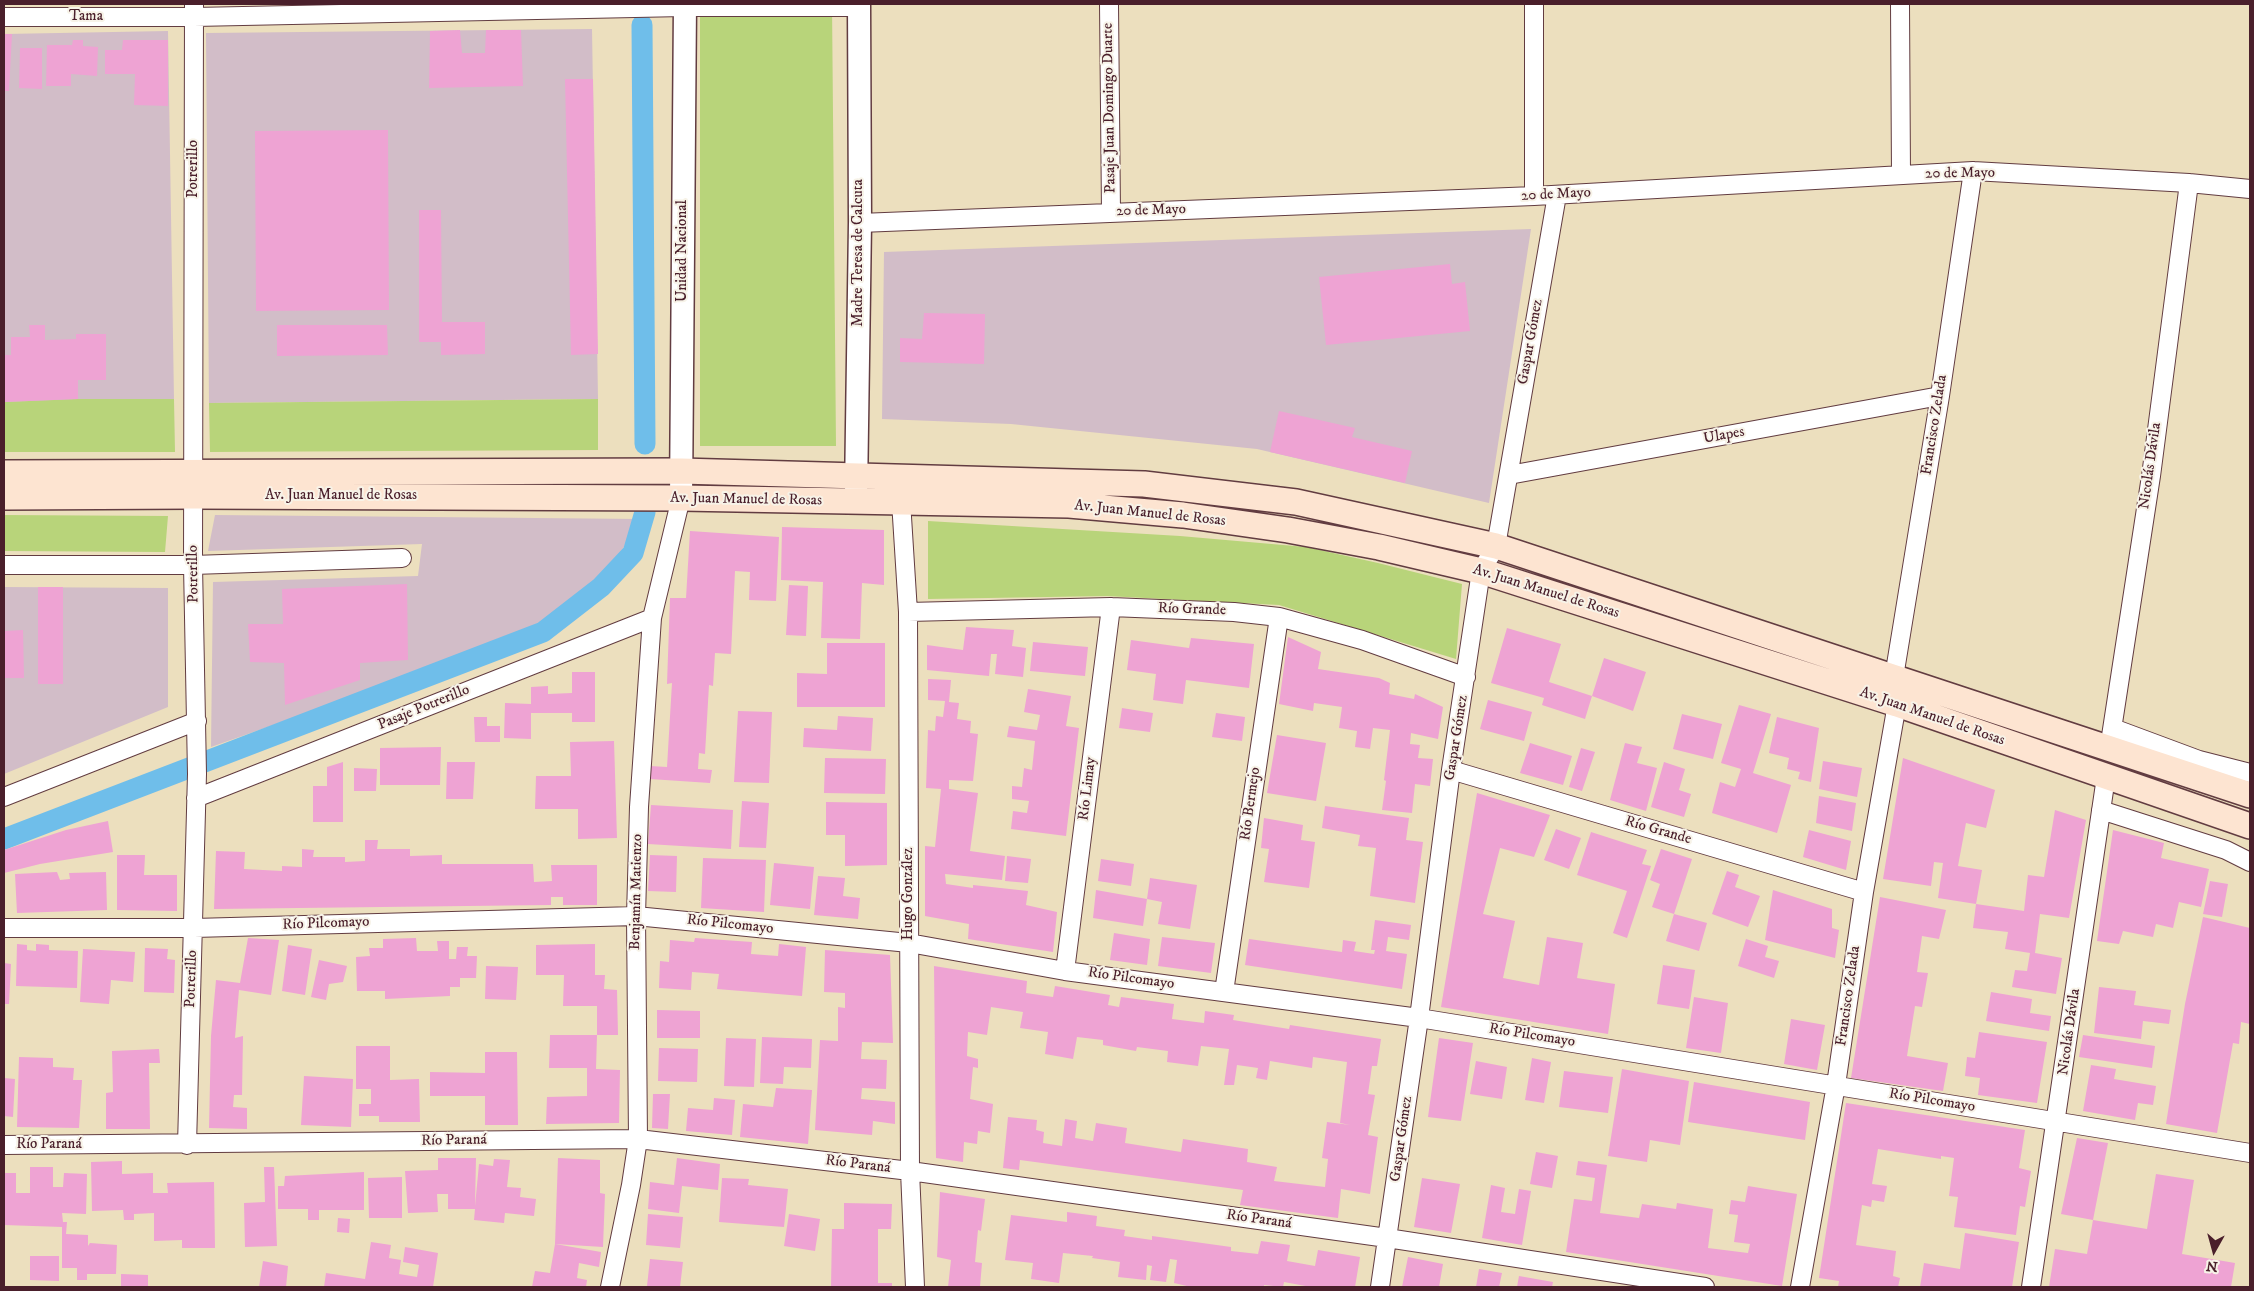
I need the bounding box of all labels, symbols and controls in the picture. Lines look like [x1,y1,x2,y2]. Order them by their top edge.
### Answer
street label: Tama [69,8,103,26]
street label: Pasaje Juan Domingo Duarte [1100,23,1120,193]
street label: Potrerillo [185,140,203,198]
street label: 20 de Mayo [1925,164,1995,184]
street label: Madre Teresa de Calcuta [850,179,868,327]
street label: 20 de Mayo [1521,184,1591,206]
street label: Unidad Nacional [674,200,692,302]
street label: 20 de Mayo [1116,201,1186,221]
street label: Gaspar Gómez [1515,298,1547,386]
street label: Francisco Zelada [1918,374,1952,476]
street label: Nicolás Dávila [2136,421,2166,511]
street label: Ulapes [1702,424,1746,448]
street label: Av. Juan Manuel de Rosas [265,487,417,505]
street label: Av. Juan Manuel de Rosas [670,490,822,510]
street label: Av. Juan Manuel de Rosas [1073,497,1227,531]
street label: Potrerillo [184,545,204,603]
street label: Av. Juan Manuel de Rosas [1471,561,1621,623]
street label: Río Grande [1158,600,1226,620]
street label: Pasaje Potrerillo [375,681,473,735]
street label: Av. Juan Manuel de Rosas [1857,684,2007,750]
street label: Gaspar Gómez [1441,694,1473,782]
street label: Río Limay [1075,756,1101,822]
street label: Río Bermejo [1237,766,1265,842]
street label: Río Grande [1623,813,1693,849]
street label: Benjamín Matienzo [627,834,647,950]
street label: Hugo González [900,847,918,941]
street label: Río Pilcomayo [686,911,774,939]
street label: Río Pilcomayo [282,913,370,935]
street label: Francisco Zelada [1833,945,1865,1047]
street label: Potrerillo [182,950,202,1008]
street label: Río Pilcomayo [1087,964,1175,994]
street label: Nicolás Dávila [2055,987,2085,1077]
street label: Río Pilcomayo [1488,1020,1576,1052]
street label: Río Pilcomayo [1888,1085,1976,1117]
street label: Gaspar Gómez [1387,1095,1417,1183]
street label: Río Paraná [421,1131,487,1151]
street label: Río Paraná [16,1136,82,1154]
street label: Río Paraná [824,1152,892,1178]
street label: Río Paraná [1225,1207,1293,1233]
north arrow [2189,1226,2239,1276]
text: N [2205,1256,2219,1276]

